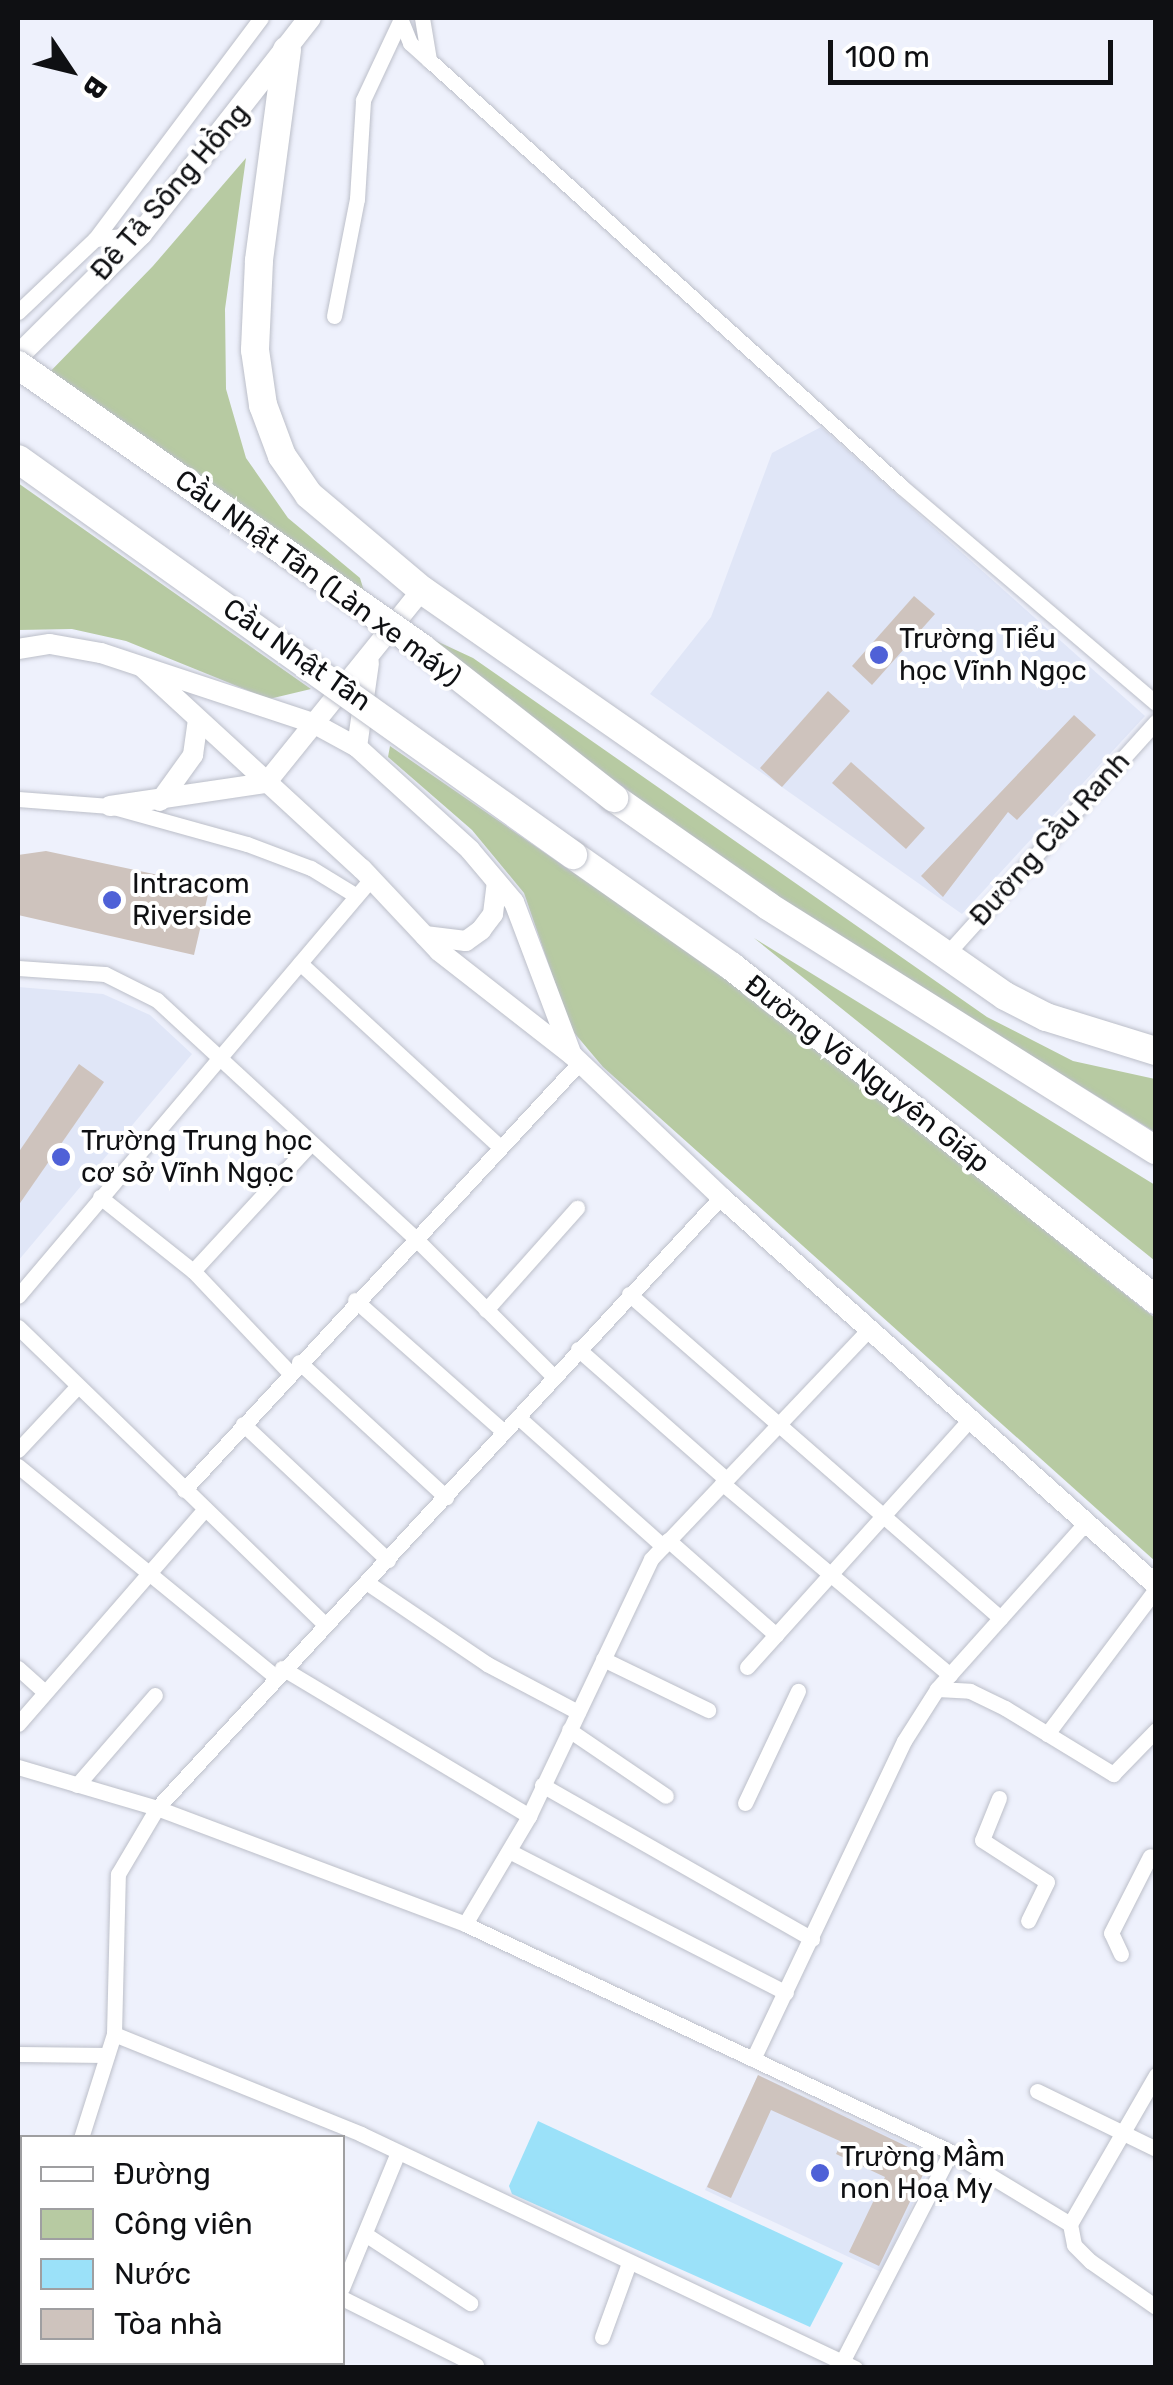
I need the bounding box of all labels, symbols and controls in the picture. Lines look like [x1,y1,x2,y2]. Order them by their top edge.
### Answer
north arrow [20,20,120,120]
scale bar [833,20,1118,82]
text: 100 m [845,39,930,75]
text: B [76,70,114,105]
street label: Đê Tả Sông Hồng [84,96,256,288]
street label: Cầu Nhật Tân (Làn xe máy) [168,463,468,693]
street label: Cầu Nhật Tân [216,591,378,719]
place label: Trường Tiểu học Vĩnh Ngọc [899,622,1087,688]
marker: Trường Tiểu học Vĩnh Ngọc [868,644,890,666]
street label: Đường Cầu Ranh [963,745,1137,933]
place label: Intracom Riverside [132,867,252,933]
marker: Intracom Riverside [101,889,123,911]
street label: Đường Võ Nguyên Giáp [737,968,997,1180]
place label: Trường Trung học cơ sở Vĩnh Ngọc [81,1124,313,1190]
marker: Trường Trung học cơ sở Vĩnh Ngọc [50,1146,72,1168]
legend [20,2135,345,2365]
place label: Trường Mầm non Hoạ My [840,2140,1005,2206]
text: Đường [114,2156,211,2192]
marker: Trường Mầm non Hoạ My [809,2162,831,2184]
text: Công viên [114,2206,253,2242]
text: Nước [114,2256,191,2292]
text: Tòa nhà [114,2306,223,2342]

